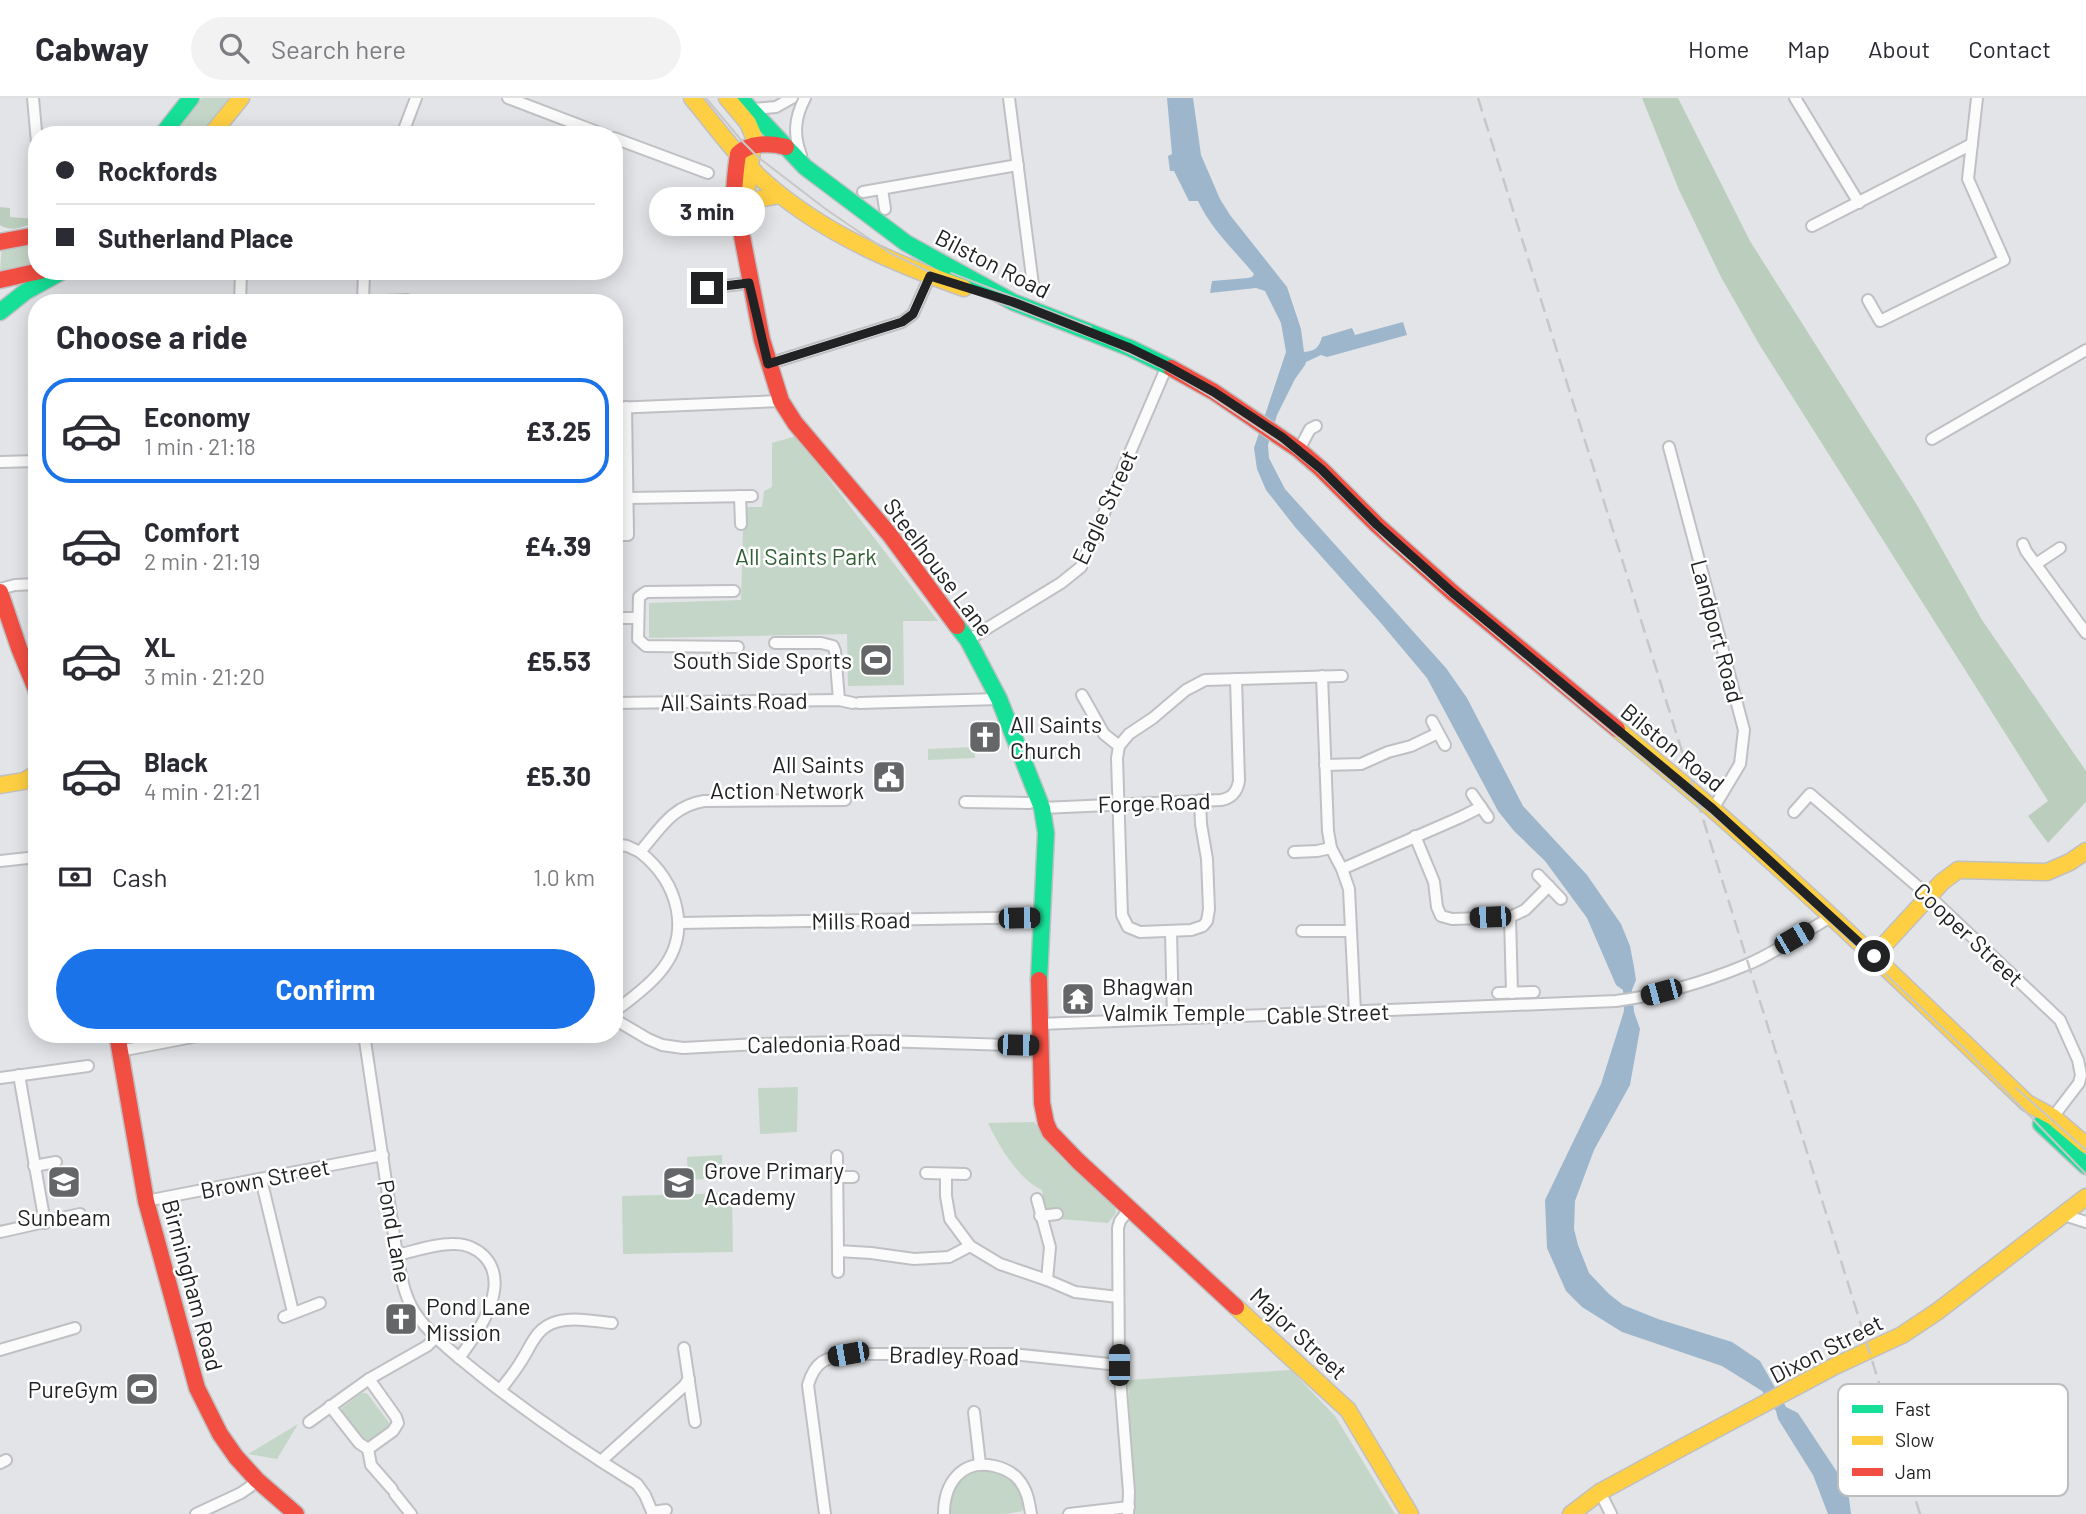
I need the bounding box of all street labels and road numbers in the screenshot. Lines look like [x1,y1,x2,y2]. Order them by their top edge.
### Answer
street label: Bilston Road [931,222,1055,304]
street label: Eagle Street [1065,445,1143,569]
street label: Steelhouse Lane [878,492,1000,642]
street label: Landport Road [1685,556,1751,706]
street label: All Saints Road [660,686,808,716]
street label: Bilston Road [1616,697,1730,797]
street label: Forge Road [1097,786,1211,818]
street label: Cooper Street [1908,876,2030,992]
street label: Mills Road [811,905,911,935]
street label: Cable Street [1266,997,1390,1029]
street label: Caledonia Road [747,1028,901,1058]
street label: Brown Street [198,1152,332,1204]
street label: Pond Lane [372,1177,418,1285]
street label: Birmingham Road [157,1196,229,1374]
street label: Major Street [1245,1281,1353,1385]
street label: Dixon Street [1765,1308,1887,1388]
street label: Bradley Road [889,1340,1019,1370]

